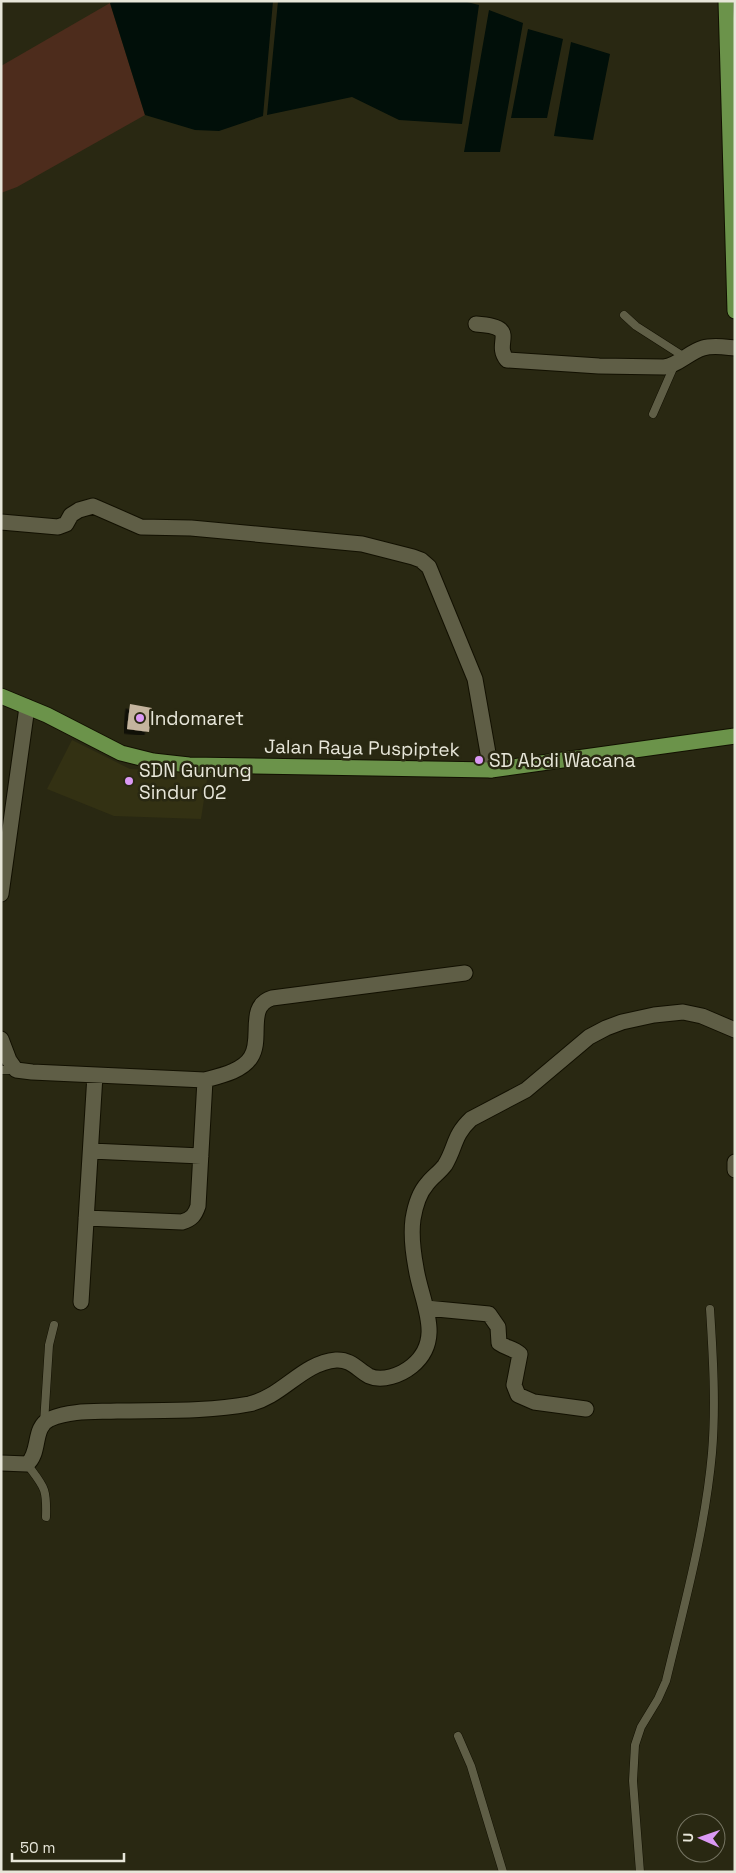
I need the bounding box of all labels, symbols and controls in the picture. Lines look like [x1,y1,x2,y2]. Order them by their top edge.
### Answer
place label: Indomaret [150,706,244,731]
marker: Indomaret [134,712,146,724]
street label: Jalan Raya Puspiptek [264,734,460,762]
place label: SD Abdi Wacana [489,748,636,773]
marker: SD Abdi Wacana [473,754,485,766]
place label: SDN Gunung Sindur 02 [139,758,252,805]
marker: SDN Gunung Sindur 02 [123,775,135,787]
north arrow [676,1813,726,1863]
scale bar [12,1830,125,1862]
text: U [679,1833,697,1843]
text: 50 m [20,1838,55,1857]

